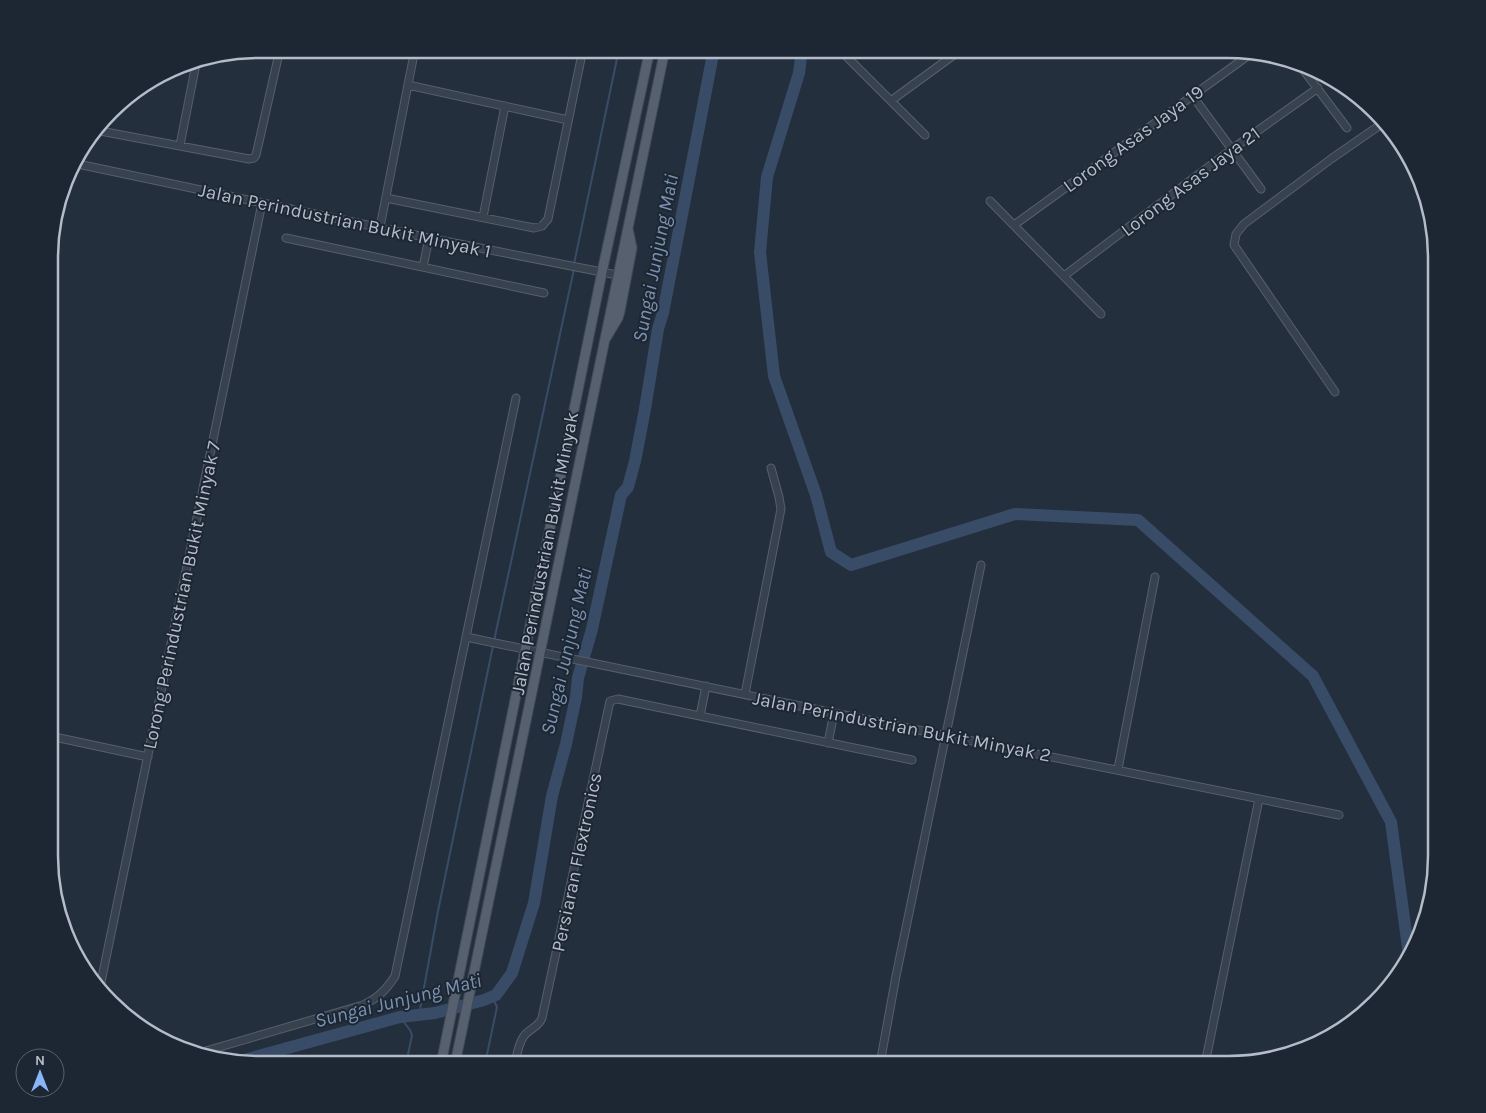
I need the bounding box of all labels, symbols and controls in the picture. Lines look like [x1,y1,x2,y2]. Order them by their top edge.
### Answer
street label: Lorong Asas Jaya 19 [1059,80,1208,197]
street label: Lorong Asas Jaya 21 [1117,122,1264,241]
water label: Sungai Junjung Mati [628,172,683,344]
street label: Jalan Perindustrian Bukit Minyak 1 [197,179,493,263]
street label: Jalan Perindustrian Bukit Minyak [507,410,583,696]
street label: Lorong Perindustrian Bukit Minyak 7 [139,439,225,751]
water label: Sungai Junjung Mati [536,565,597,737]
street label: Jalan Perindustrian Bukit Minyak 2 [751,687,1053,767]
street label: Persiaran Flextronics [547,771,607,954]
water label: Sungai Junjung Mati [312,969,484,1032]
north arrow [15,1048,65,1098]
text: N [35,1052,45,1069]

